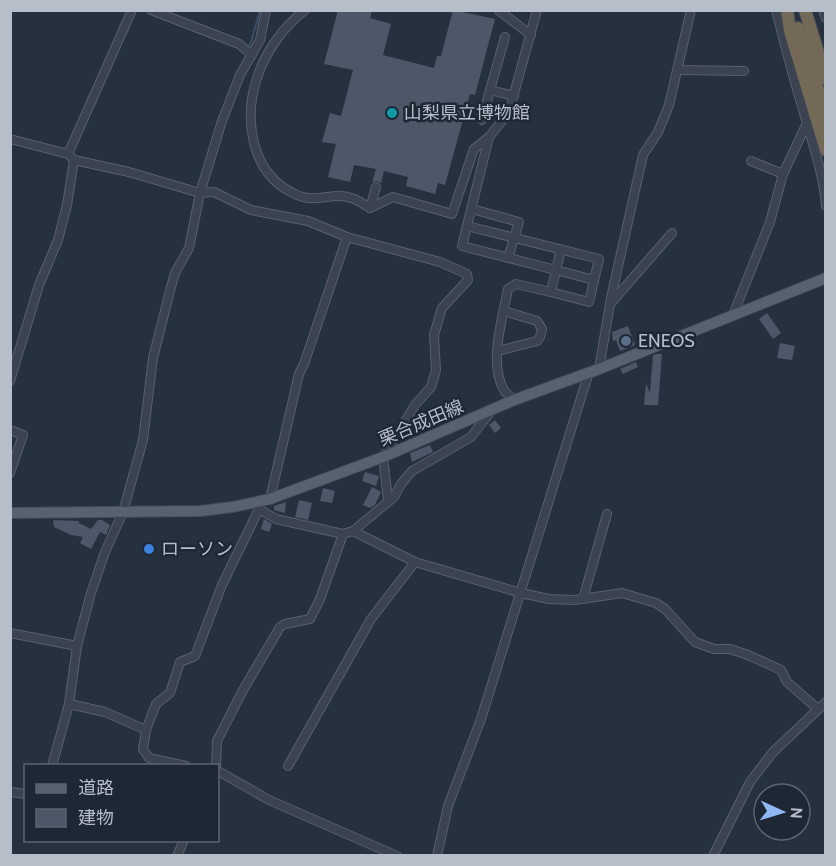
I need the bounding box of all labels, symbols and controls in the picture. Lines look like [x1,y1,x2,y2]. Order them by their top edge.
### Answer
place label: 山梨県立博物館 [404,102,530,124]
marker: 山梨県立博物館 [385,106,399,120]
place label: ENEOS [638,330,695,352]
marker: ENEOS [619,334,633,348]
street label: 栗合成田線 [375,395,467,451]
place label: ローソン [161,538,233,560]
marker: ローソン [142,542,156,556]
legend [24,764,219,842]
text: 道路 [78,777,114,799]
north arrow [752,782,812,842]
text: 建物 [78,807,114,829]
text: N [787,807,806,819]

